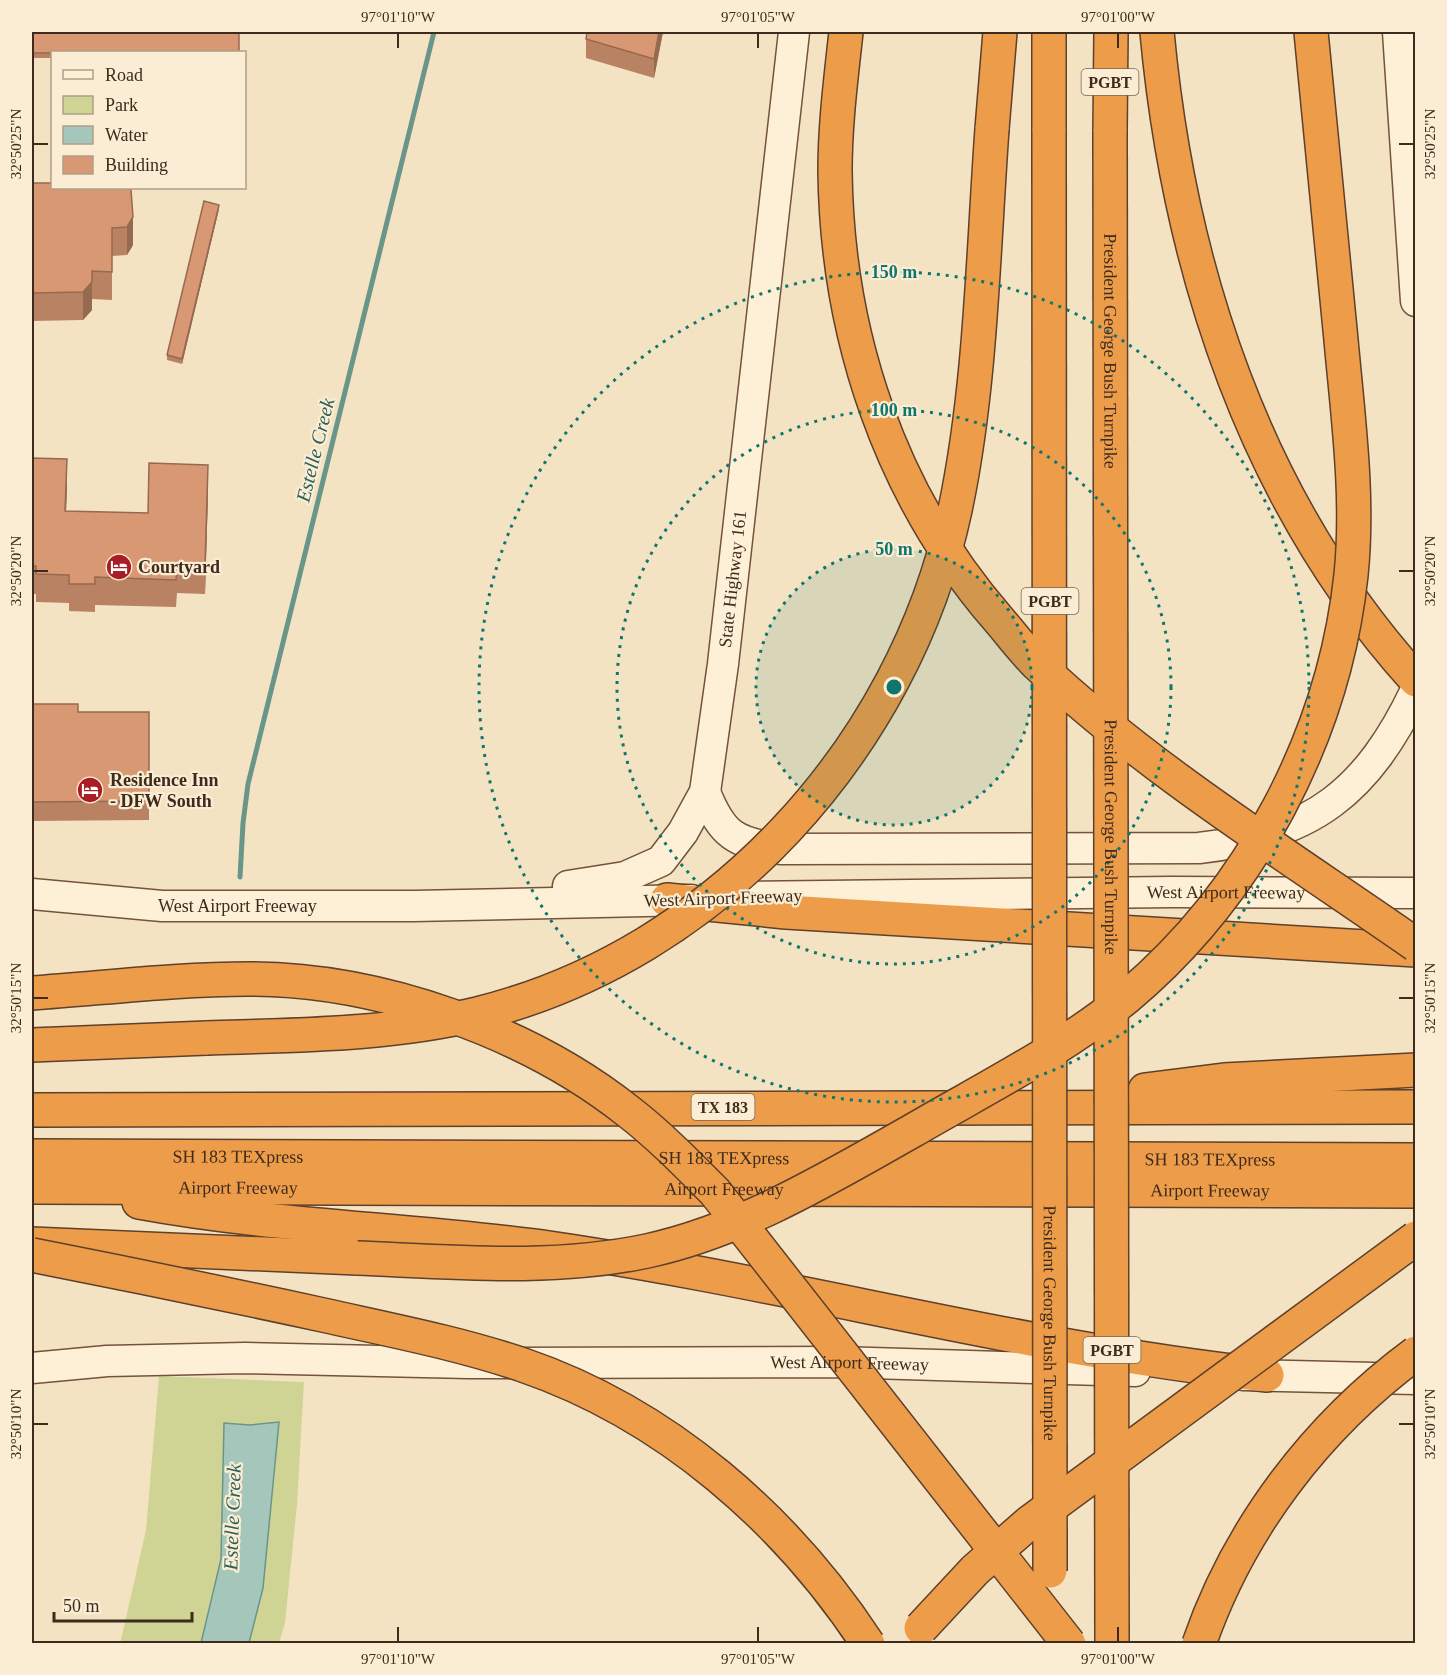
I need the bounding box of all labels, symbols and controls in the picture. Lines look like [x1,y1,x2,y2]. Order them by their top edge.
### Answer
text: 97°01'10"W [361,9,436,25]
text: 97°01'05"W [721,9,796,25]
text: 97°01'00"W [1081,9,1156,25]
legend [51,51,246,189]
text: Road [105,65,143,85]
road number: PGBT [1082,69,1138,95]
text: Park [105,95,138,115]
text: 32°50'25"N [8,109,24,179]
text: 32°50'25"N [1422,109,1438,179]
text: Water [105,125,148,145]
text: Building [105,155,168,175]
street label: President George Bush Turnpike [1100,233,1120,469]
text: 150 m [871,262,917,282]
water label: Estelle Creek [291,395,339,505]
text: 100 m [871,400,917,420]
street label: State Highway 161 [715,509,750,649]
text: 32°50'20"N [8,536,24,606]
text: 32°50'20"N [1422,536,1438,606]
text: 50 m [875,539,913,559]
hotel icon: Courtyard [104,552,134,582]
place label: Courtyard [138,557,220,577]
road number: PGBT [1022,588,1078,614]
centre of rings [884,677,904,697]
street label: President George Bush Turnpike [1101,719,1121,955]
place label: Residence Inn - DFW South [110,770,219,811]
hotel icon: Residence Inn - DFW South [75,775,105,805]
street label: West Airport Freeway [1147,882,1305,903]
street label: West Airport Freeway [643,885,803,911]
street label: West Airport Freeway [158,896,317,916]
text: 32°50'15"N [8,963,24,1033]
text: 32°50'15"N [1422,963,1438,1033]
road number: TX 183 [692,1094,754,1120]
street label: SH 183 TEXpress [173,1146,303,1167]
street label: SH 183 TEXpress [659,1148,789,1168]
street label: SH 183 TEXpress [1145,1149,1275,1170]
street label: Airport Freeway [178,1177,298,1198]
street label: Airport Freeway [664,1179,784,1199]
street label: Airport Freeway [1150,1180,1270,1201]
street label: President George Bush Turnpike [1040,1205,1060,1441]
road number: PGBT [1084,1337,1140,1363]
street label: West Airport Freeway [770,1352,929,1375]
text: 32°50'10"N [8,1389,24,1459]
text: 32°50'10"N [1422,1389,1438,1459]
water label: Estelle Creek [219,1462,245,1572]
scale bar [54,1585,192,1623]
text: 50 m [63,1596,100,1616]
text: 97°01'10"W [361,1651,436,1667]
text: 97°01'05"W [721,1651,796,1667]
text: 97°01'00"W [1081,1651,1156,1667]

